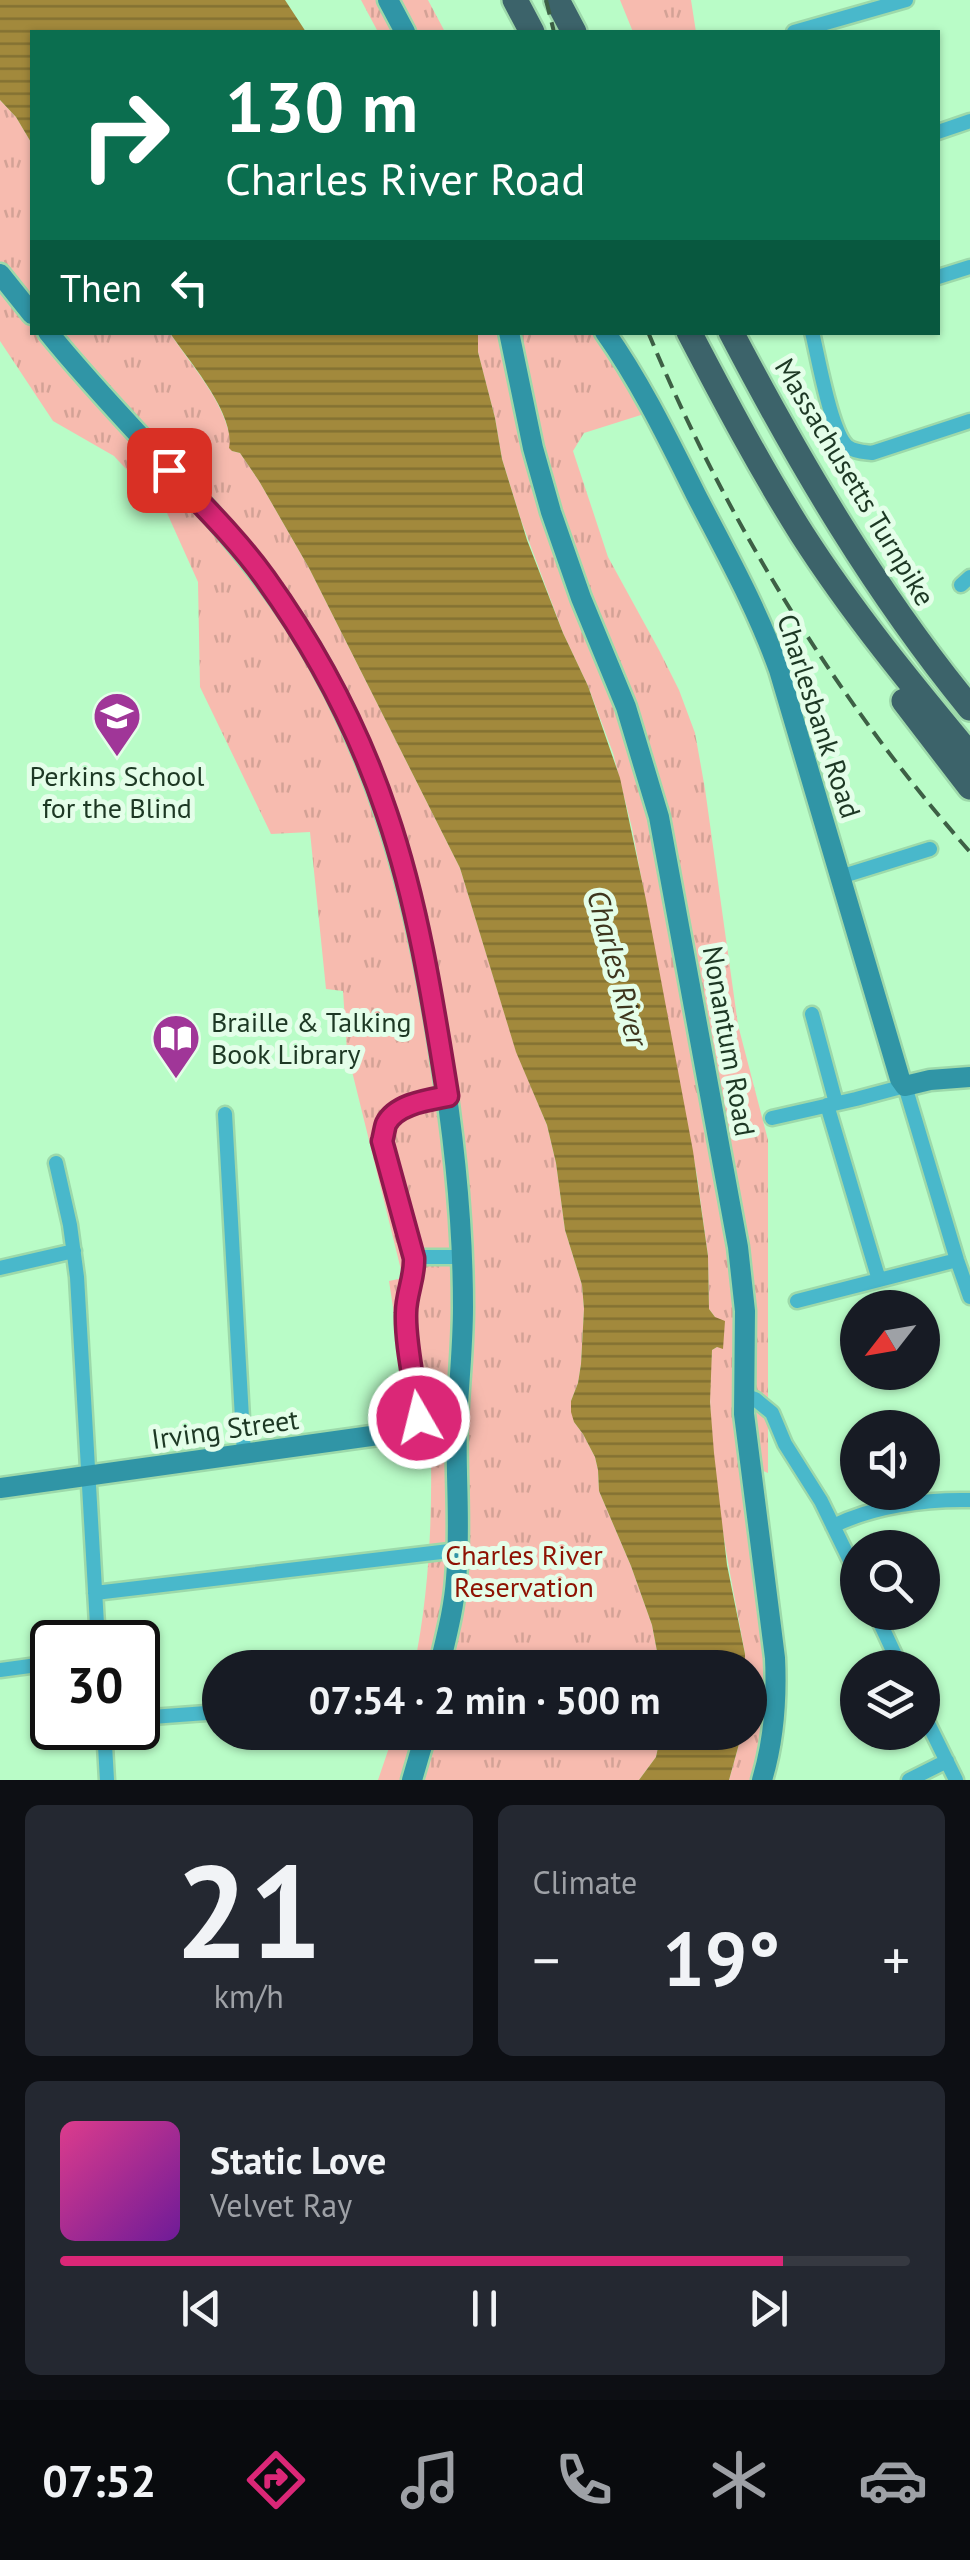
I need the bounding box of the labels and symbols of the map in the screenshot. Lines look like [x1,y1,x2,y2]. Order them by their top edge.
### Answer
street label: Massachusetts Turnpike [767,351,944,612]
pin [127,428,212,513]
street label: Charlesbank Road [769,609,870,823]
school or university icon: Perkins School for the Blind [91,690,143,758]
place label: Perkins School for the Blind [30,757,204,826]
water label: Charles River [579,886,658,1052]
street label: Nonantum Road [695,943,764,1139]
place label: Braille & Talking Book Library [211,1003,412,1072]
library icon: Braille & Talking Book Library [150,1012,202,1080]
north arrow [840,1290,940,1390]
position arrow [367,1366,471,1470]
street label: Irving Street [149,1400,301,1457]
park label: Charles River Reservation [445,1536,603,1605]
speed limit sign: 30 [30,1620,160,1750]

